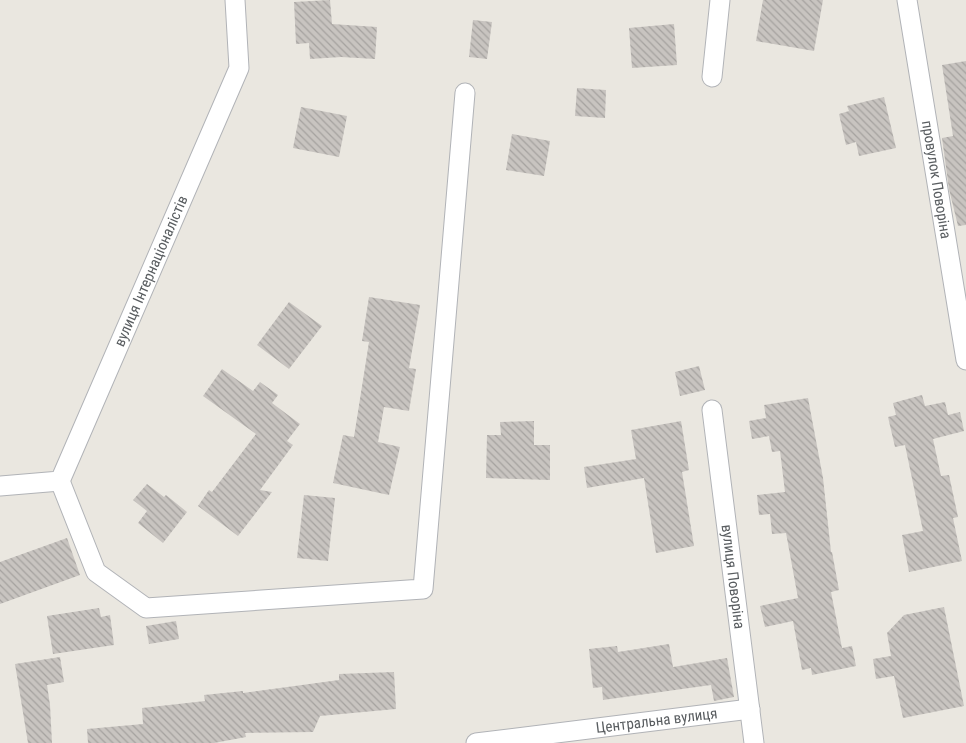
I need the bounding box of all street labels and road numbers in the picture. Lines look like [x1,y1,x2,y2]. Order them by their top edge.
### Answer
street label: провулок Поворіна [918,119,955,240]
street label: вулиця Інтернаціоналістів [110,193,192,349]
street label: вулиця Поворіна [718,523,749,630]
street label: Центральна вулиця [595,704,718,737]

